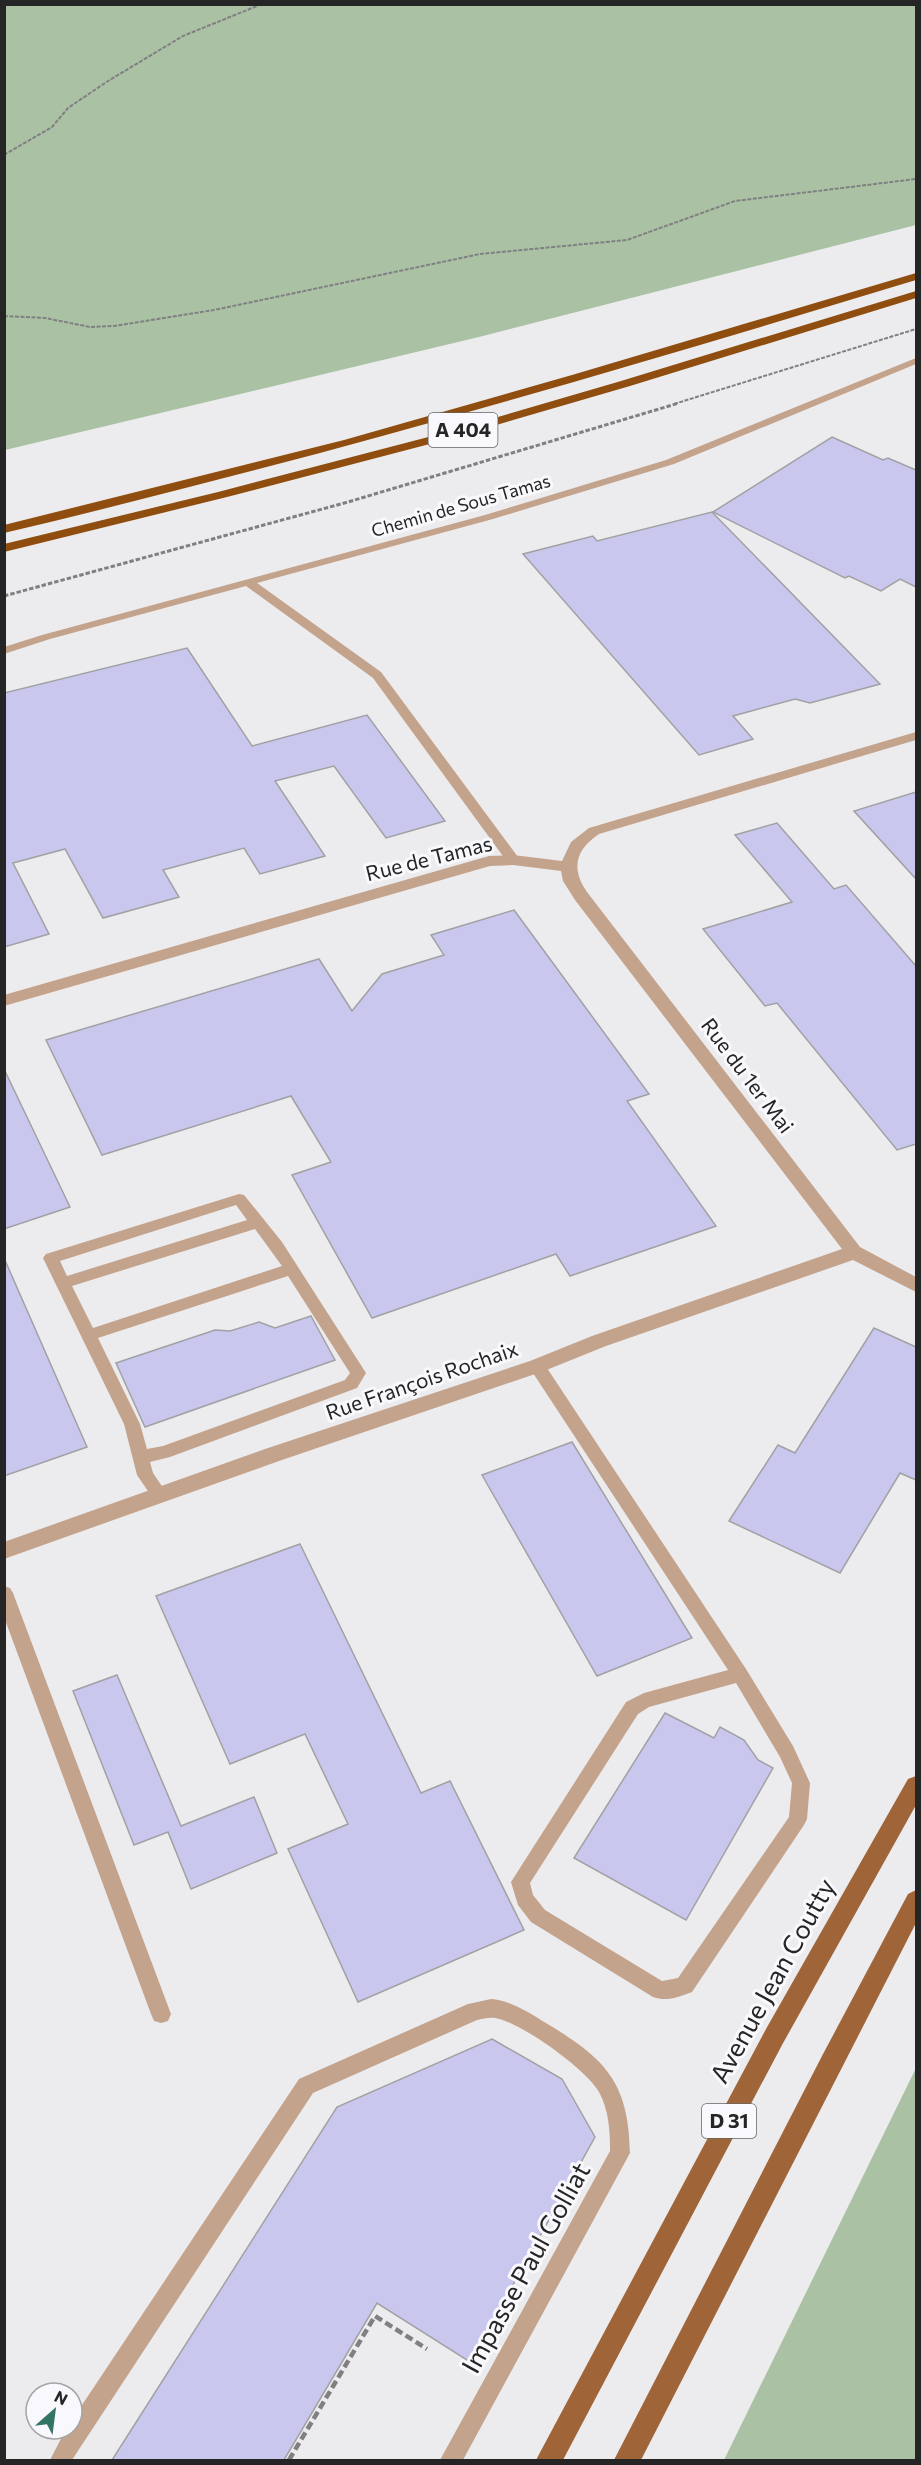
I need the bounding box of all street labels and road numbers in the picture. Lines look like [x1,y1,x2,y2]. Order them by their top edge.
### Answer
road number: A 404 [428,413,498,447]
street label: Chemin de Sous Tamas [369,469,553,541]
street label: Rue de Tamas [363,830,494,885]
street label: Rue du 1er Mai [697,1013,800,1137]
street label: Rue François Rochaix [322,1335,521,1424]
street label: Avenue Jean Coutty [703,1873,841,2088]
road number: D 31 [702,2104,756,2138]
street label: Impasse Paul Golliat [454,2157,595,2378]

